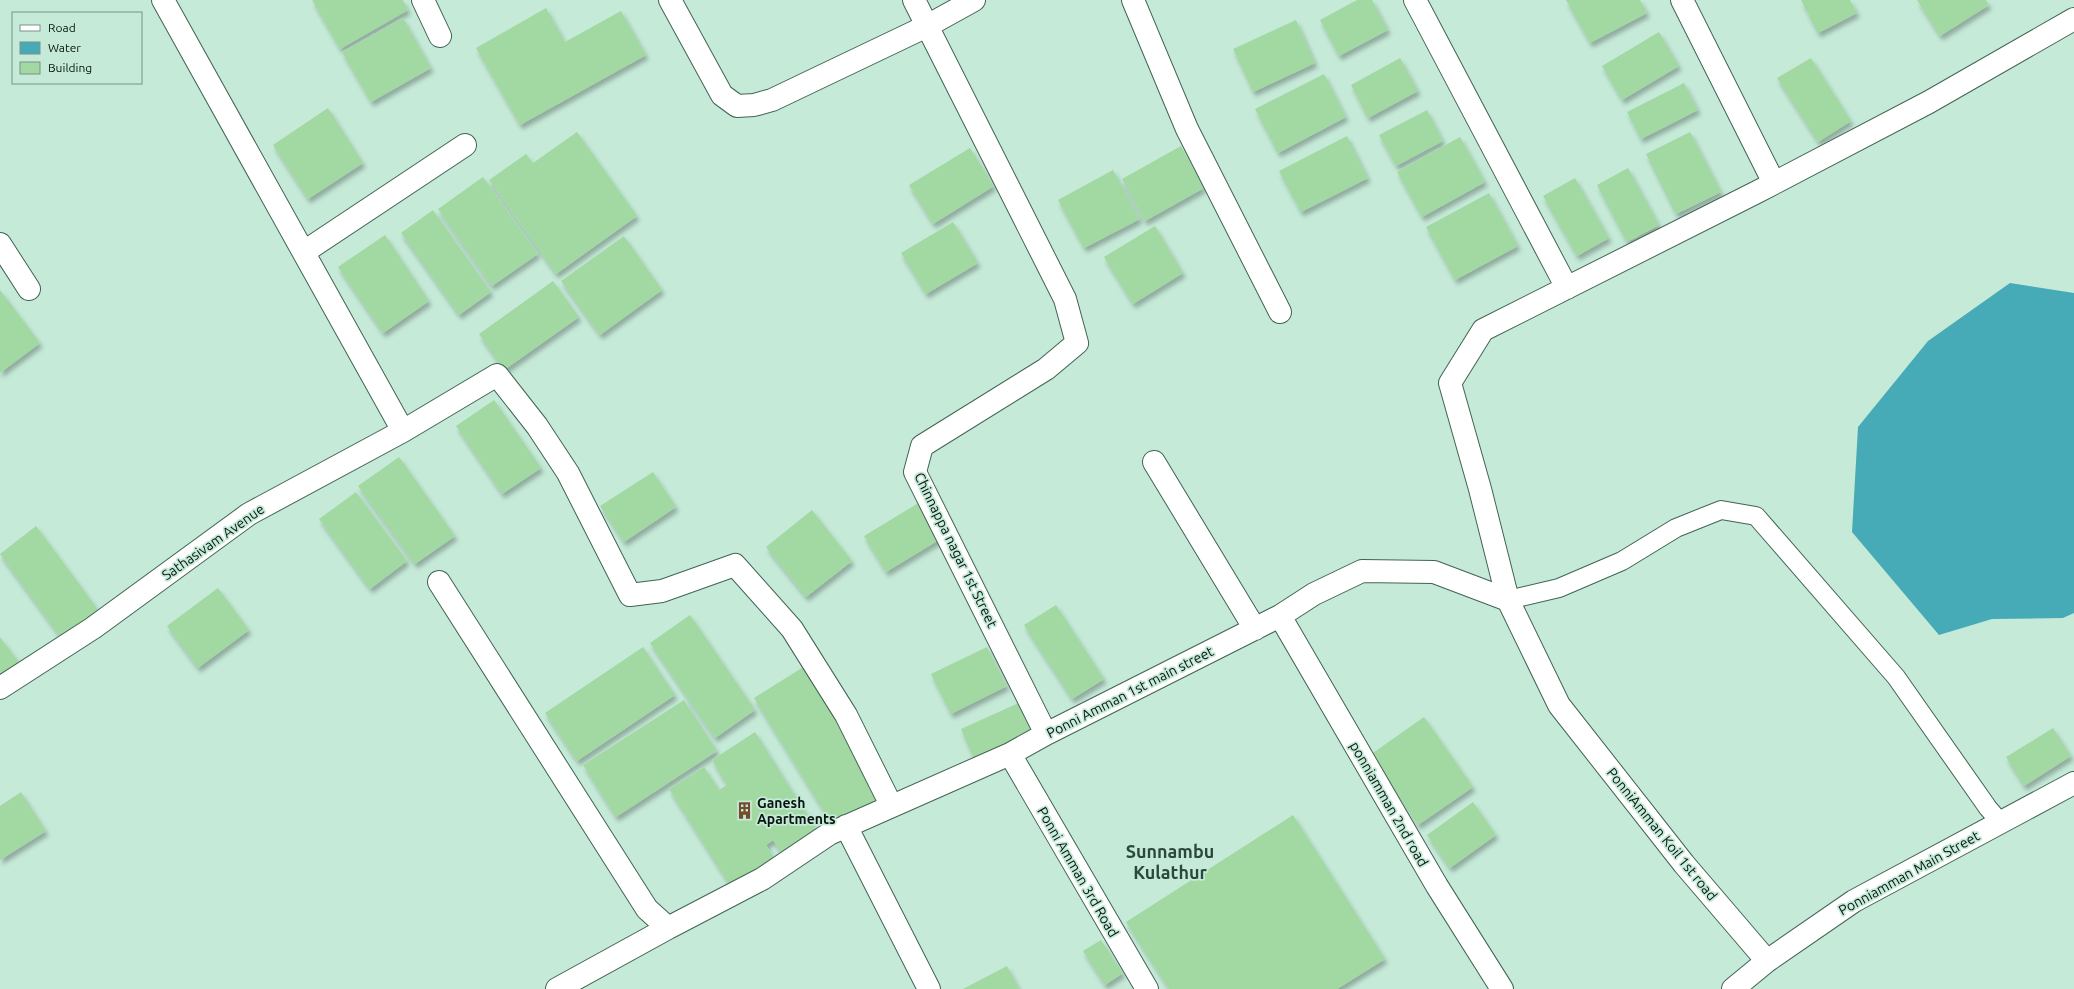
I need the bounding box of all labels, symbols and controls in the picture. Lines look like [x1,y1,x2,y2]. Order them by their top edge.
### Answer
legend [12,12,142,84]
text: Road [48,21,76,34]
text: Water [48,41,81,54]
text: Building [48,61,92,74]
street label: Chinnappa nagar 1st Street [911,470,1001,631]
street label: Sathasivam Avenue [159,501,267,583]
street label: Ponni Amman 1st main street [1044,643,1217,741]
street label: ponniamman 2nd road [1347,739,1431,869]
street label: PonniAmman Koil 1st road [1604,765,1720,903]
place label: Ganesh Apartments [757,795,836,827]
building icon: Ganesh Apartments [734,801,754,821]
street label: Ponni Amman 3rd Road [1034,804,1122,940]
street label: Ponniamman Main Street [1836,827,1983,918]
district label: Sunnambu Kulathur [1126,841,1214,882]

